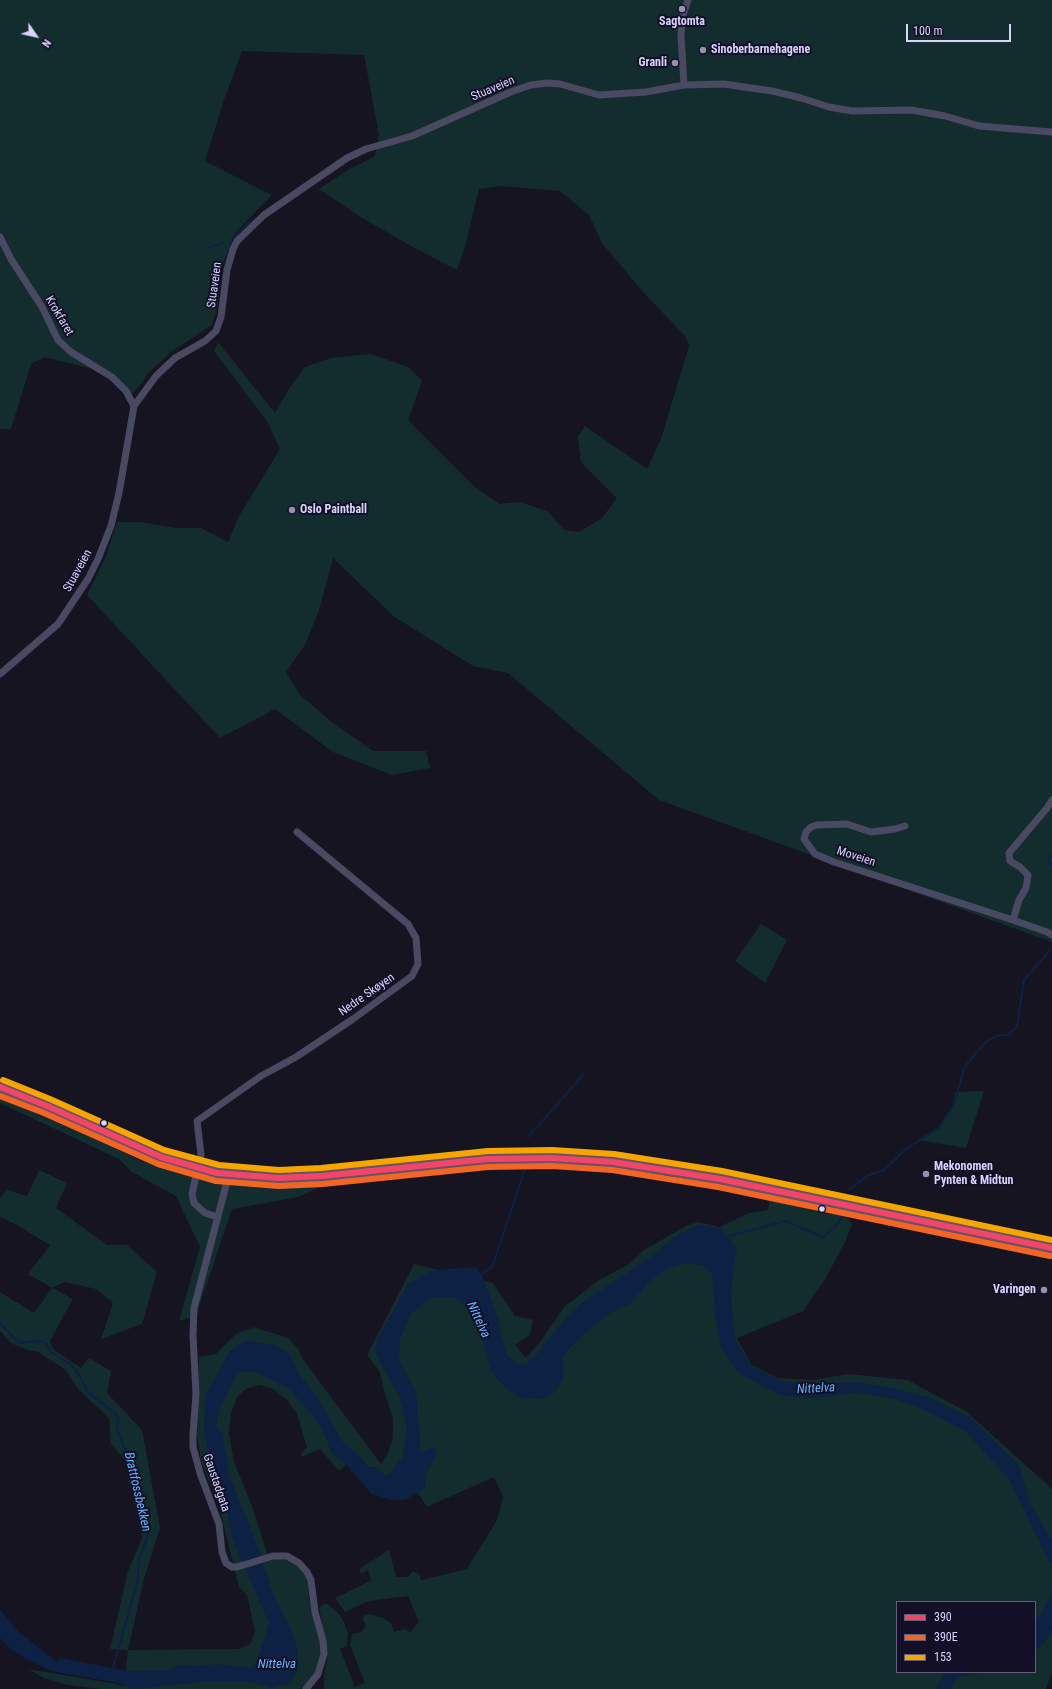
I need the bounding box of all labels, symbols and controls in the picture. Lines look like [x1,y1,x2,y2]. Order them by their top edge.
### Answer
marker: Sagtomta [677,4,687,14]
place label: Sagtomta [659,15,705,29]
north arrow [16,16,56,56]
scale bar [908,16,1013,42]
text: 100 m [913,24,943,38]
text: N [39,37,54,49]
place label: Sinoberbarnehagene [711,43,810,57]
marker: Sinoberbarnehagene [698,45,708,55]
place label: Granli [639,56,667,70]
marker: Granli [670,58,680,68]
street label: Stuaveien [469,73,517,105]
street label: Stuaveien [205,261,225,309]
street label: Krokfaret [42,294,76,338]
place label: Oslo Paintball [300,503,367,517]
marker: Oslo Paintball [287,505,297,515]
street label: Stuaveien [61,547,95,595]
street label: Moveien [835,844,877,870]
street label: Nedre Skøyen [336,970,398,1020]
unlabelled marker [99,1118,109,1128]
place label: Mekonomen Pynten & Midtun [934,1160,1014,1188]
marker: Mekonomen Pynten & Midtun [921,1169,931,1179]
unlabelled marker [817,1204,827,1214]
place label: Varingen [993,1283,1036,1297]
marker: Varingen [1039,1285,1049,1295]
water label: Nittelva [463,1299,493,1341]
water label: Nittelva [796,1380,836,1398]
water label: Brattfossbekken [120,1451,154,1533]
street label: Gaustadgata [199,1452,233,1514]
legend [896,1601,1036,1673]
text: 390 [934,1610,952,1624]
text: 390E [934,1630,958,1644]
text: 153 [934,1650,952,1664]
water label: Nittelva [258,1657,296,1673]

